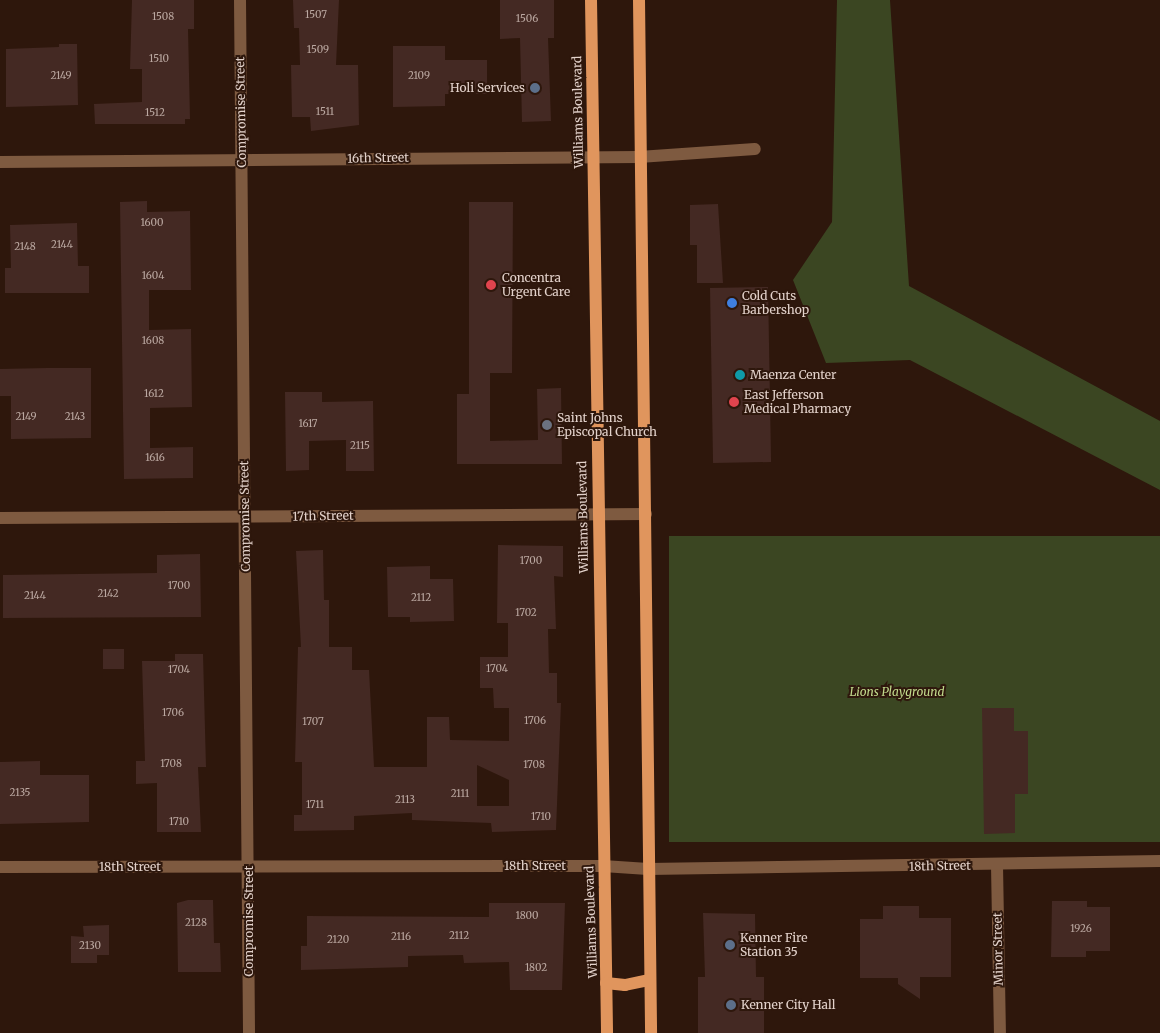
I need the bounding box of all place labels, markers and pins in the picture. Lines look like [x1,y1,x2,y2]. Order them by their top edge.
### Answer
place label: Holi Services [450,81,525,95]
marker: Holi Services [529,82,541,94]
place label: Concentra Urgent Care [502,271,570,299]
marker: Concentra Urgent Care [484,278,498,292]
place label: Cold Cuts Barbershop [742,289,809,317]
marker: Cold Cuts Barbershop [726,297,738,309]
place label: Maenza Center [750,368,836,382]
marker: Maenza Center [734,369,746,381]
place label: East Jefferson Medical Pharmacy [744,388,851,416]
marker: East Jefferson Medical Pharmacy [728,396,740,408]
place label: Saint Johns Episcopal Church [557,411,657,439]
marker: Saint Johns Episcopal Church [541,419,553,431]
place label: Kenner Fire Station 35 [740,931,807,959]
marker: Kenner Fire Station 35 [724,939,736,951]
place label: Kenner City Hall [741,998,836,1012]
marker: Kenner City Hall [725,999,737,1011]

